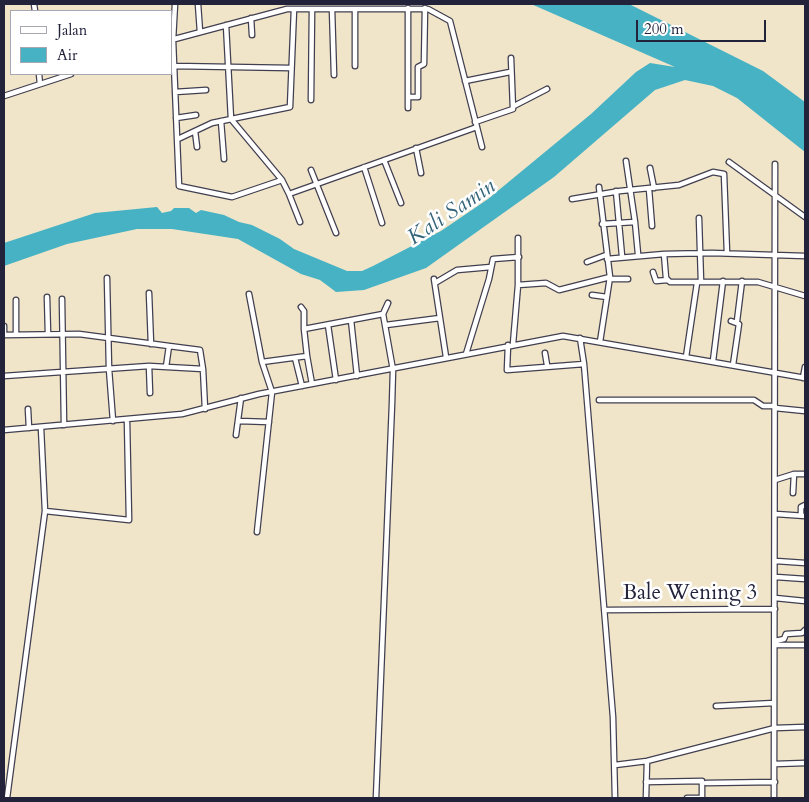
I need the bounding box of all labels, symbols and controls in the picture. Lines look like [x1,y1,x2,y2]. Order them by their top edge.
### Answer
legend [10,10,172,75]
scale bar [639,10,769,42]
text: 200 m [644,19,684,39]
text: Jalan [57,20,87,40]
text: Air [57,45,77,65]
water label: Kali Samin [403,174,501,252]
street label: Bale Wening 3 [623,581,757,607]

